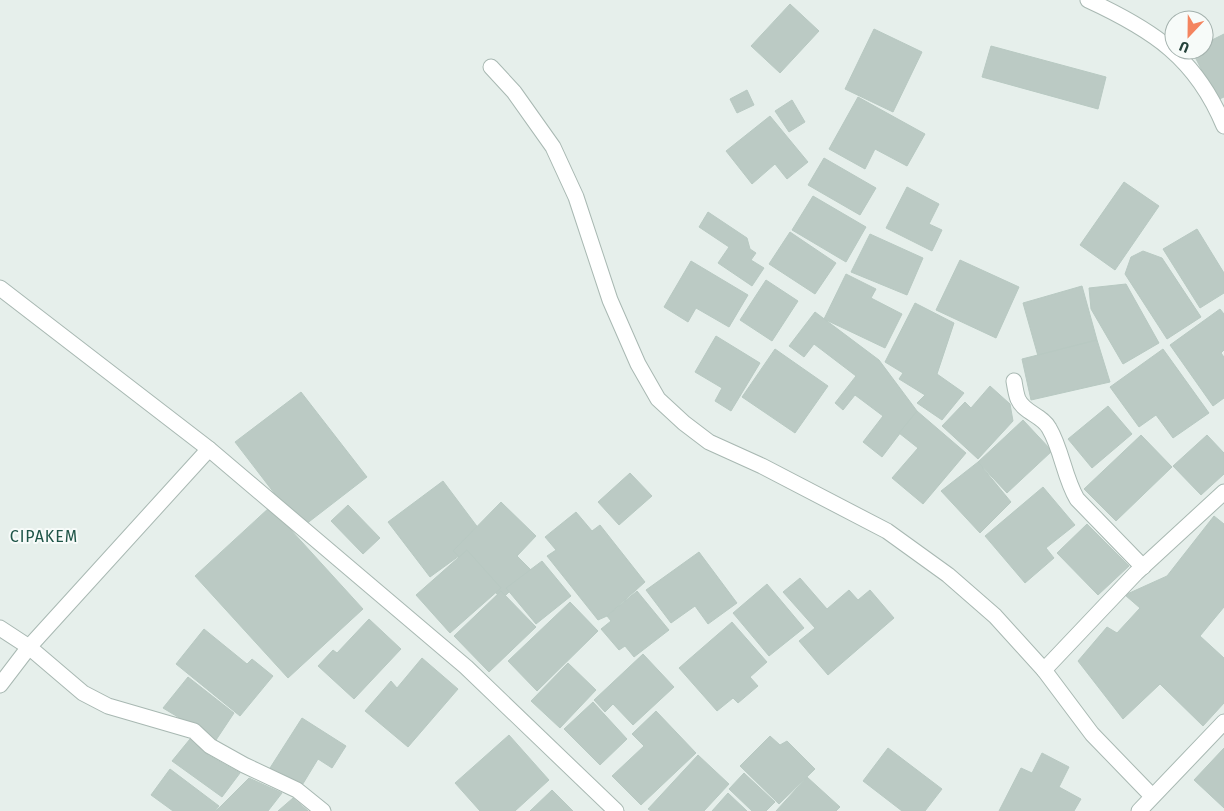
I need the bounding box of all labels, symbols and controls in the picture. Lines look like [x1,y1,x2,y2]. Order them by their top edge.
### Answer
north arrow [1164,10,1214,60]
text: U [1177,37,1192,56]
district label: CIPAKEM [10,527,78,546]

